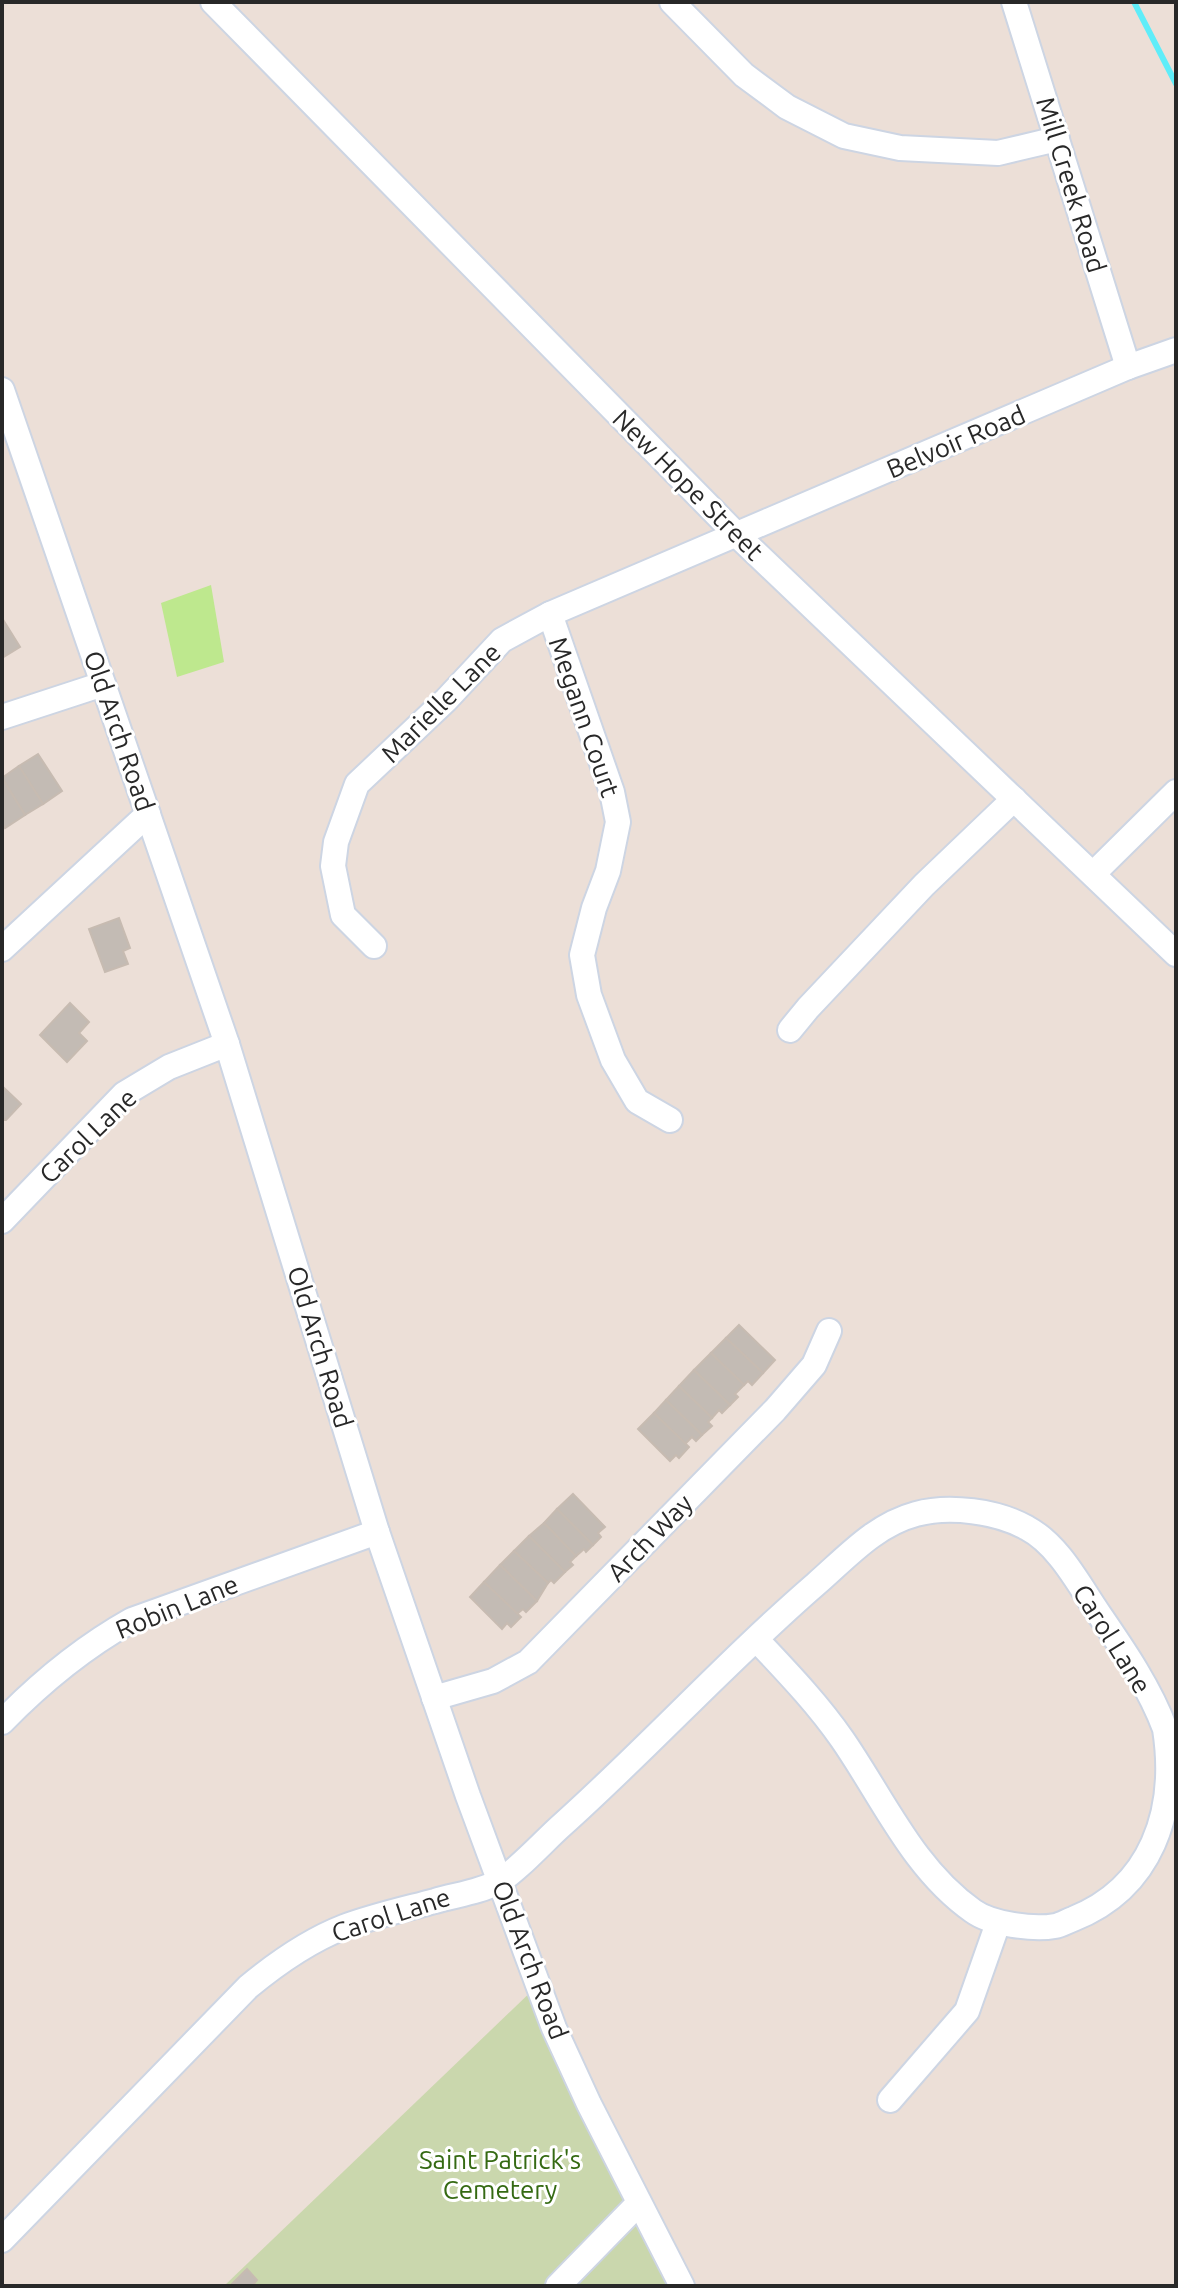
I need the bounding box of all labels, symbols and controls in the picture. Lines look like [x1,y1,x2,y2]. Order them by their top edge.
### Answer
street label: Mill Creek Road [1031,94,1112,276]
street label: Belvoir Road [882,399,1029,484]
street label: New Hope Street [607,404,769,566]
street label: Megann Court [544,633,625,800]
street label: Marielle Lane [375,637,506,768]
street label: Old Arch Road [78,647,160,815]
street label: Carol Lane [33,1082,142,1189]
street label: Old Arch Road [282,1262,359,1431]
street label: Arch Way [601,1488,698,1587]
street label: Robin Lane [111,1569,242,1644]
street label: Carol Lane [1068,1579,1157,1699]
street label: Old Arch Road [487,1876,574,2043]
street label: Carol Lane [328,1882,454,1947]
park label: Saint Patrick's Cemetery [419,2145,581,2204]

